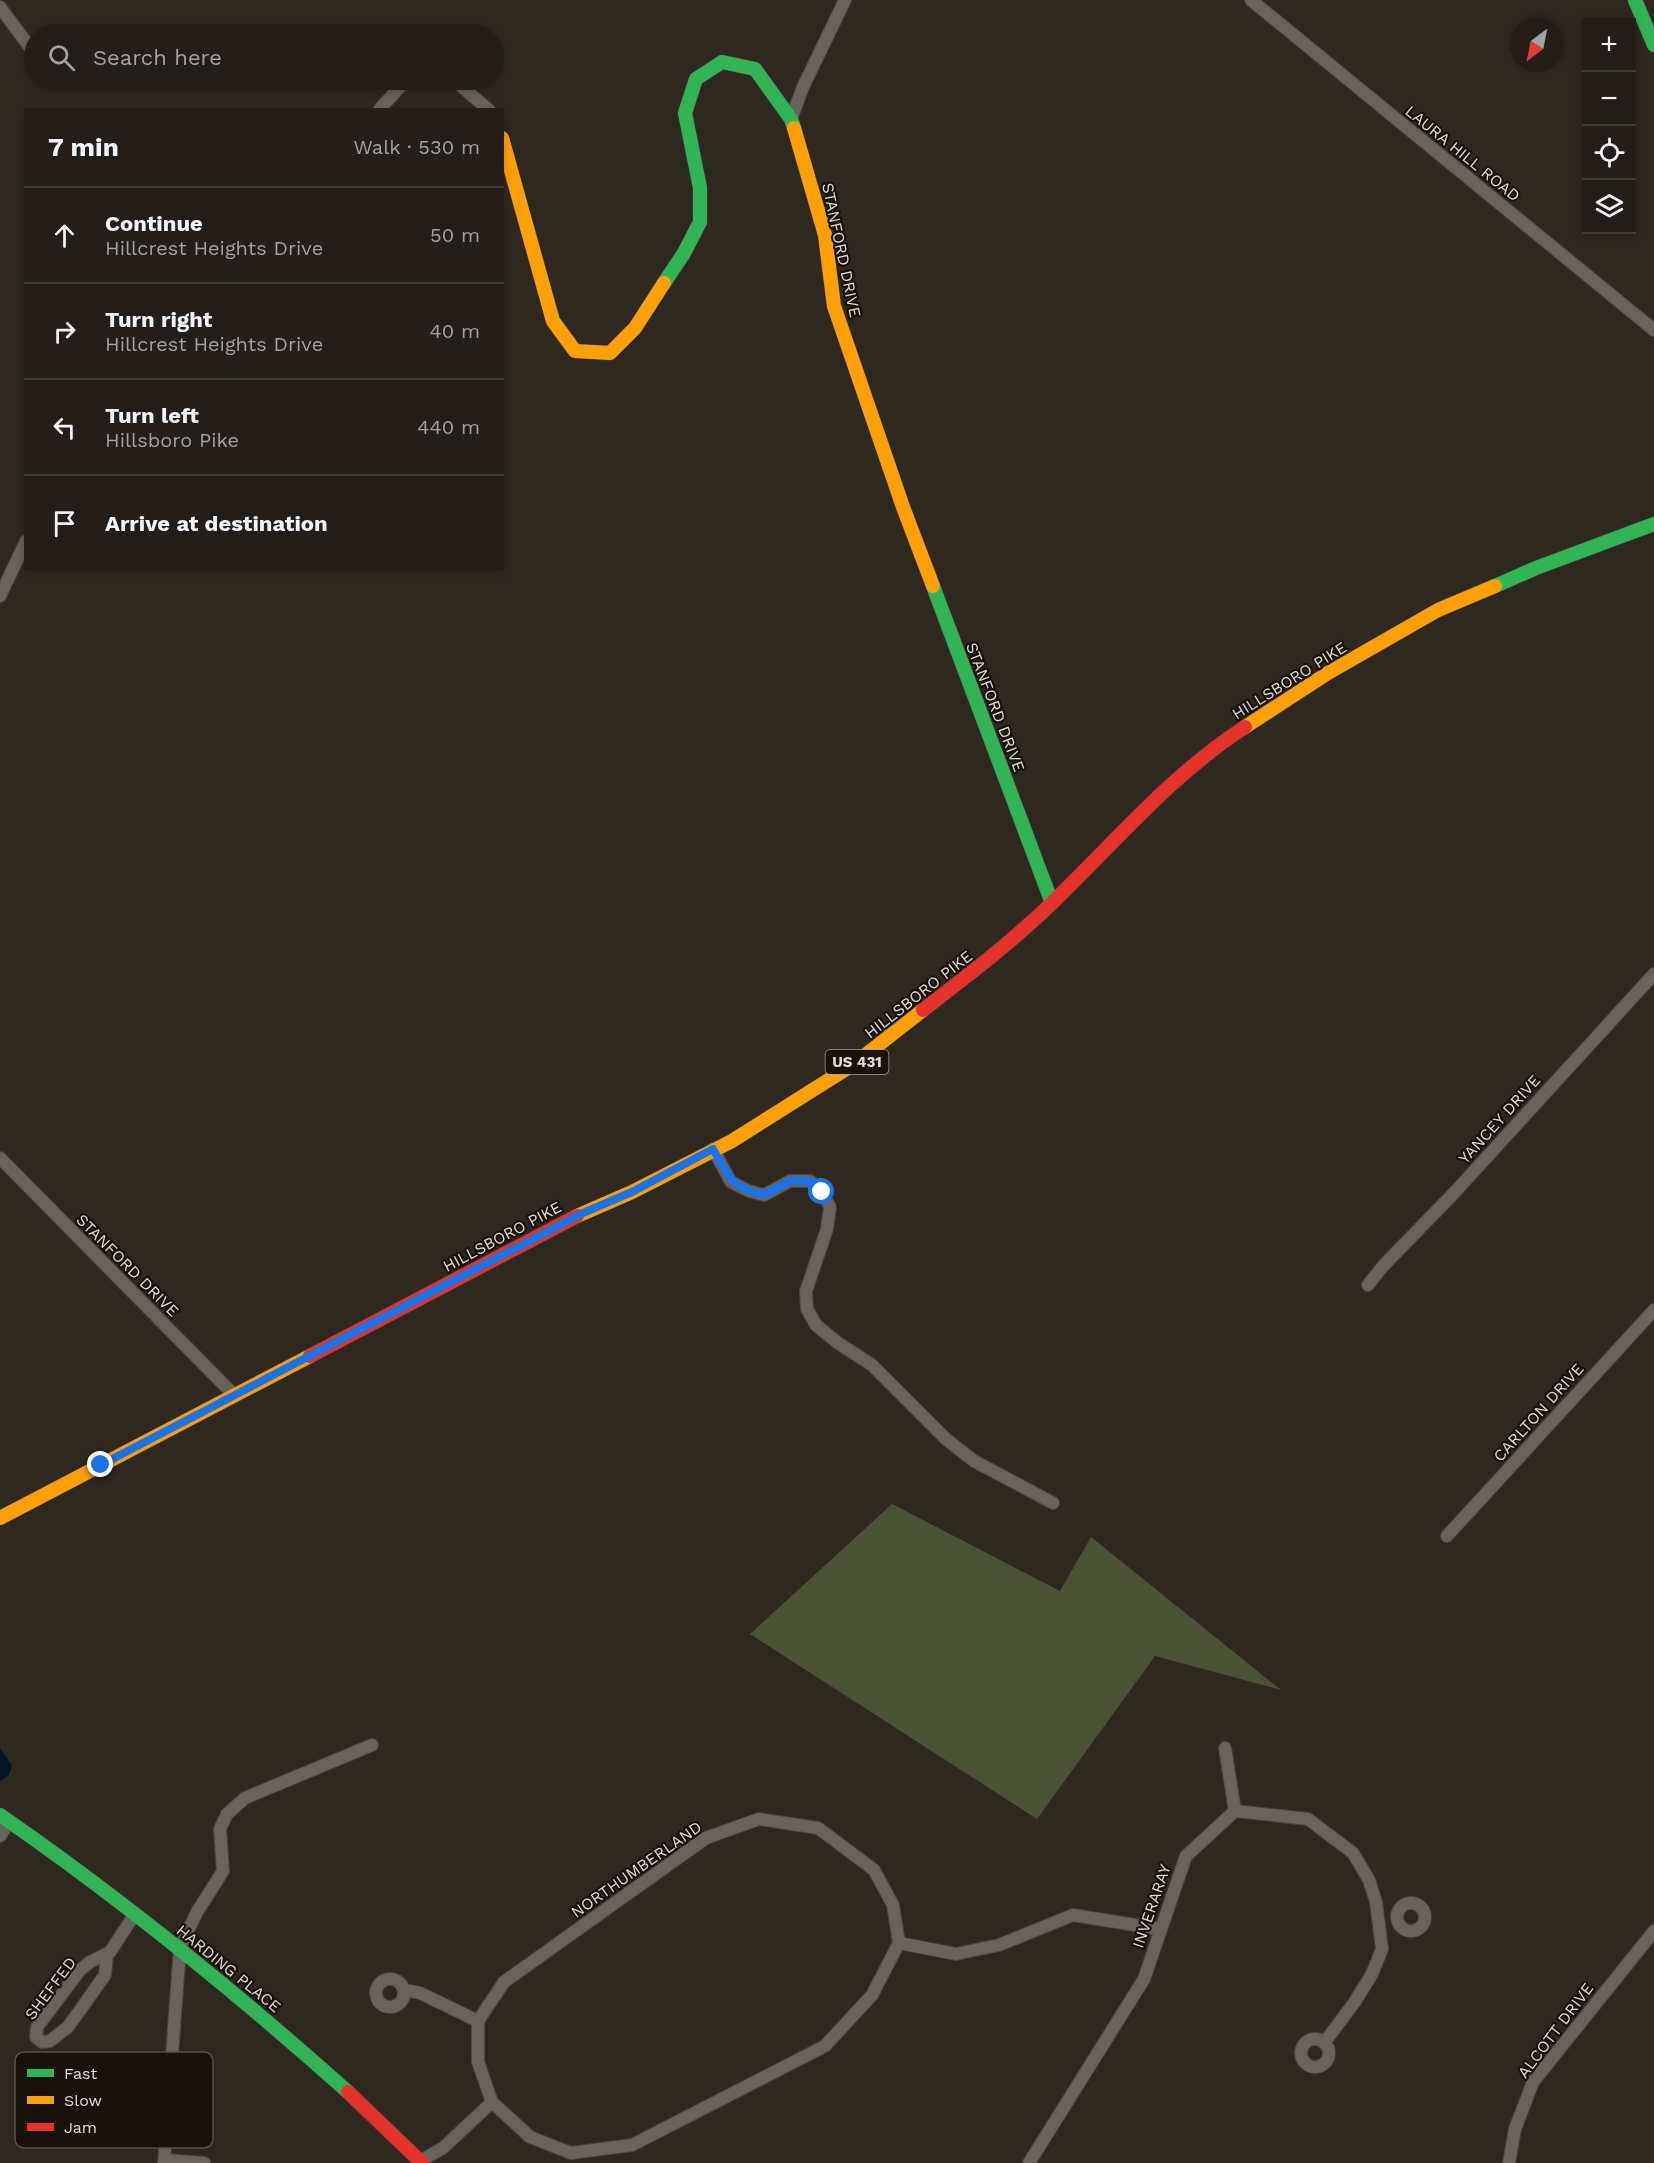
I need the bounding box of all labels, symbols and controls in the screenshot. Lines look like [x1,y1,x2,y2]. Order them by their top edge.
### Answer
north arrow [1510,18,1564,72]
map controls [1582,18,1636,234]
button: + [1582,18,1636,72]
search box [24,24,504,90]
icon: search [45,41,78,74]
text: Search here [93,45,222,70]
button: − [1582,72,1636,126]
street label: LAURA HILL ROAD [1402,101,1524,205]
button: locate [1582,126,1636,180]
text: 7 min [48,132,119,162]
text: Walk · 530 m [353,135,480,159]
button: layers [1582,180,1636,234]
street label: STANFORD DRIVE [818,181,865,319]
text: Continue [105,211,203,236]
icon: ahead [48,219,81,252]
text: 50 m [430,223,480,247]
text: Hillcrest Heights Drive [105,236,323,260]
text: Turn right [105,307,212,332]
icon: right [48,315,81,348]
text: 40 m [429,319,480,343]
text: Hillcrest Heights Drive [105,332,323,356]
text: Turn left [105,403,199,428]
icon: left [48,411,81,444]
text: 440 m [417,415,480,439]
text: Hillsboro Pike [105,428,239,452]
icon: arrive [48,507,81,540]
text: Arrive at destination [105,511,328,536]
street label: HILLSBORO PIKE [1228,638,1350,723]
street label: STANFORD DRIVE [962,640,1029,775]
street label: HILLSBORO PIKE [861,946,976,1042]
road number: US 431 [826,1050,888,1074]
street label: YANCEY DRIVE [1454,1071,1544,1168]
route start [808,1178,834,1204]
street label: HILLSBORO PIKE [440,1197,565,1276]
street label: STANFORD DRIVE [73,1210,183,1320]
street label: CARLTON DRIVE [1489,1359,1587,1465]
route end [87,1451,113,1477]
street label: NORTHUMBERLAND [567,1817,705,1922]
street label: INVERARAY [1128,1862,1175,1951]
street label: HARDING PLACE [173,1920,285,2016]
street label: SHEFFED [21,1953,80,2023]
street label: ALCOTT DRIVE [1513,1979,1597,2082]
legend [15,2052,213,2148]
text: Fast [64,2064,97,2083]
text: Slow [64,2091,102,2110]
text: Jam [64,2118,97,2137]

